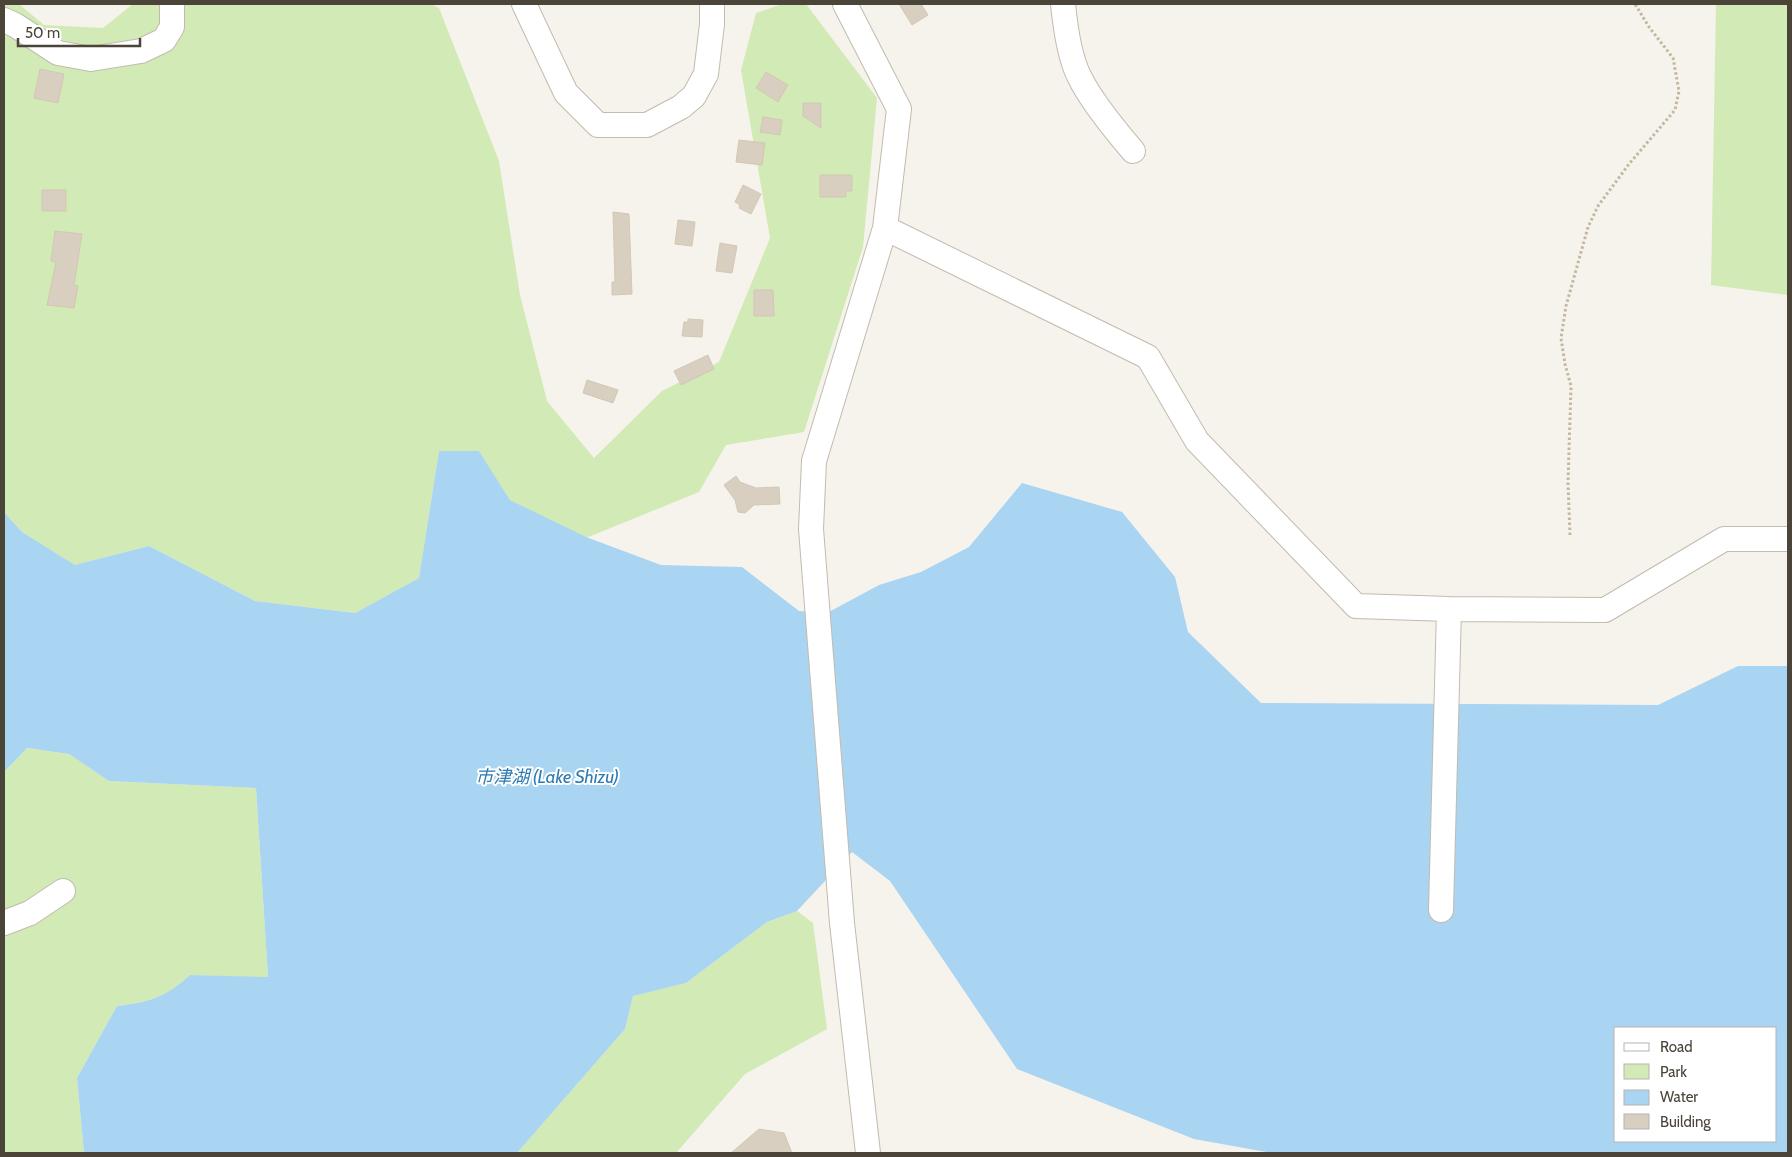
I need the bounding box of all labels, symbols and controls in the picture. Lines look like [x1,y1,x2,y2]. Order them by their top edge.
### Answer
scale bar [18,15,140,47]
text: 50 m [25,24,60,42]
water label: 市津湖 (Lake Shizu) [475,766,619,788]
legend [1614,1027,1777,1142]
text: Road [1660,1038,1693,1056]
text: Park [1660,1063,1687,1081]
text: Water [1660,1088,1698,1106]
text: Building [1660,1113,1711,1131]

